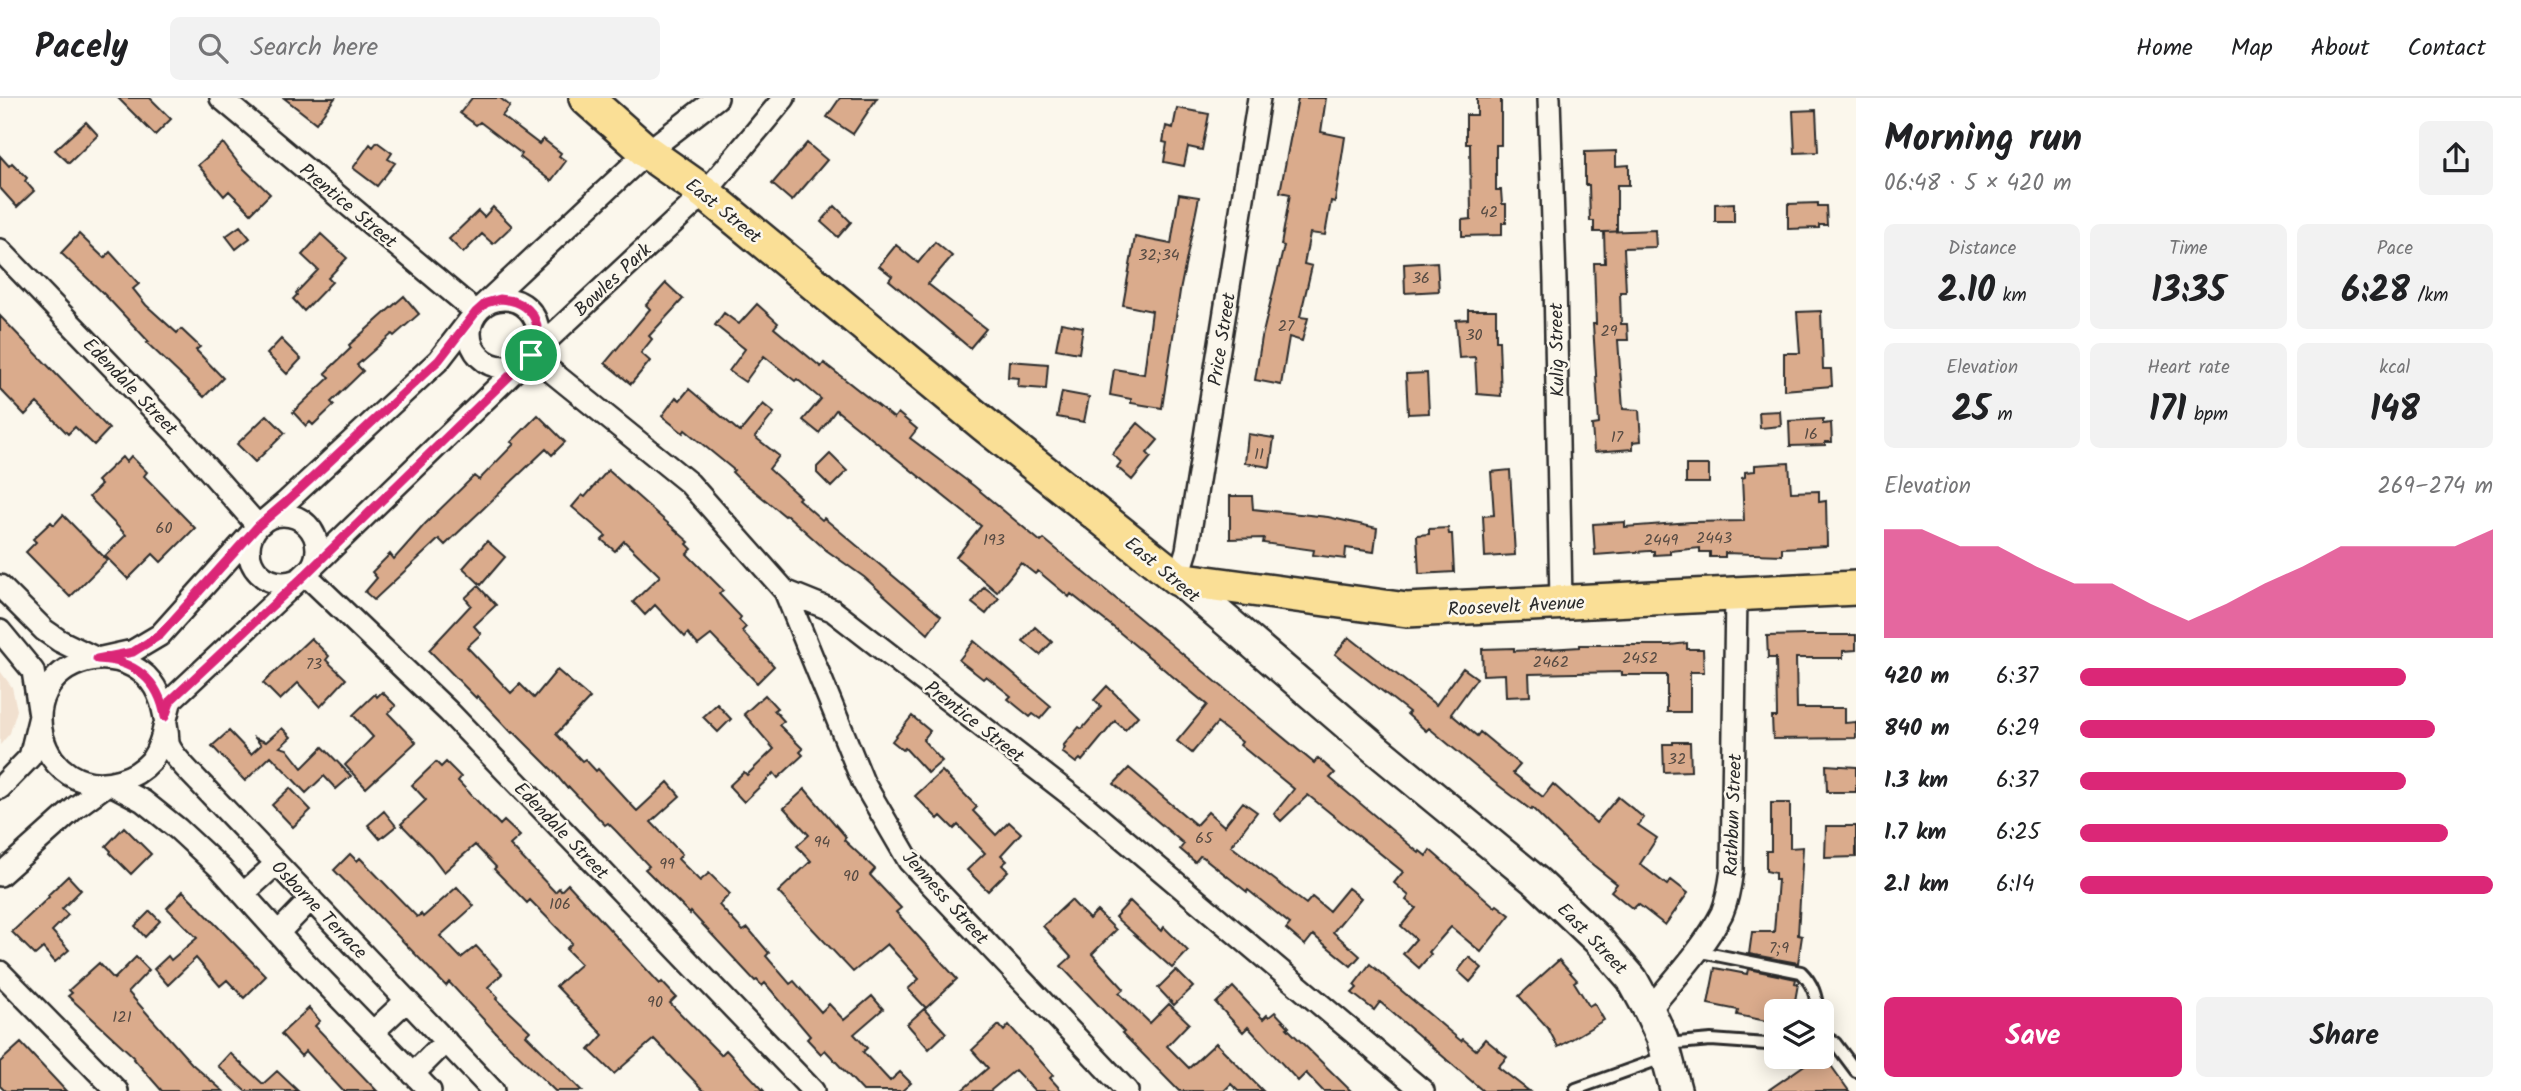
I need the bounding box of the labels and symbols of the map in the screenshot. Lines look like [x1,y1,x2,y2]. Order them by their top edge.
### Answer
street label: Prentice Street [292,156,404,257]
street label: East Street [678,171,768,252]
house number: 42 [1480,200,1498,225]
street label: Bowles Park [568,236,659,324]
house number: 32;34 [1138,243,1180,268]
house number: 36 [1412,266,1430,291]
street label: Price Street [1201,290,1245,388]
street label: Kulig Street [1542,302,1574,397]
house number: 27 [1278,314,1295,339]
house number: 29 [1600,319,1618,344]
house number: 30 [1465,323,1483,348]
pin [501,325,561,385]
street label: Edendale Street [75,331,185,444]
house number: 16 [1804,422,1818,447]
house number: 17 [1611,425,1624,450]
house number: 11 [1254,442,1264,467]
house number: 60 [156,516,172,541]
house number: 2443 [1696,526,1732,551]
house number: 193 [983,528,1005,553]
house number: 2449 [1644,528,1679,553]
street label: East Street [1117,530,1207,612]
street label: Roosevelt Avenue [1447,588,1586,626]
house number: 2452 [1622,646,1658,671]
house number: 2462 [1533,650,1569,675]
house number: 73 [306,652,322,677]
street label: Prentice Street [917,674,1031,772]
house number: 32 [1668,747,1686,772]
street label: Rathbun Street [1717,753,1751,877]
street label: Edendale Street [506,775,616,888]
house number: 65 [1195,826,1214,851]
house number: 94 [814,830,830,855]
street label: Jenness Street [894,844,996,953]
house number: 99 [659,852,675,877]
street label: Osborne Terrace [263,854,374,967]
house number: 90 [843,864,859,889]
house number: 106 [549,892,571,917]
street label: East Street [1549,896,1635,983]
house number: 7;9 [1769,936,1789,961]
house number: 90 [647,990,663,1015]
house number: 121 [112,1005,132,1030]

